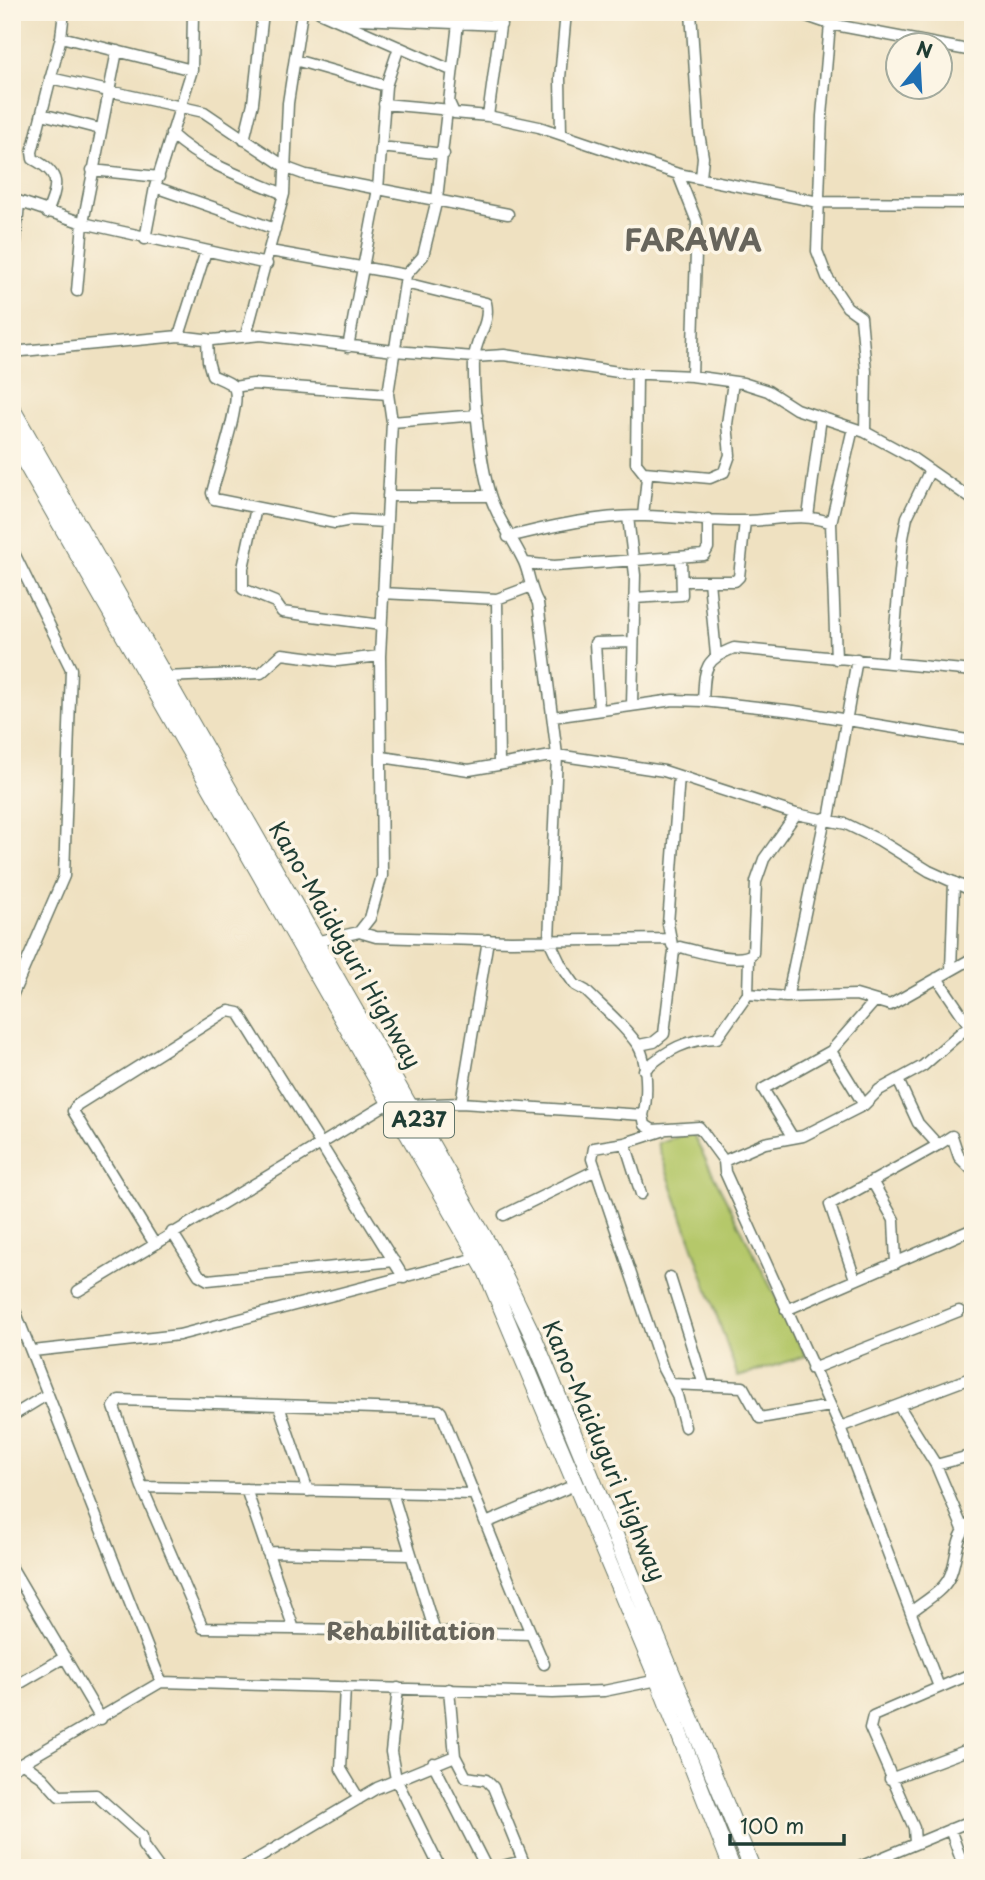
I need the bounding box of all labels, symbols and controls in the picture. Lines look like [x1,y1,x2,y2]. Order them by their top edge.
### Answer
north arrow [884,32,954,102]
text: N [913,33,936,65]
district label: FARAWA [624,216,762,261]
street label: Kano-Maiduguri Highway [261,814,431,1074]
road number: A237 [384,1102,454,1138]
street label: Kano-Maiduguri Highway [535,1315,676,1586]
district label: Rehabilitation [326,1612,496,1648]
scale bar [730,1803,843,1847]
text: 100 m [740,1809,804,1841]

